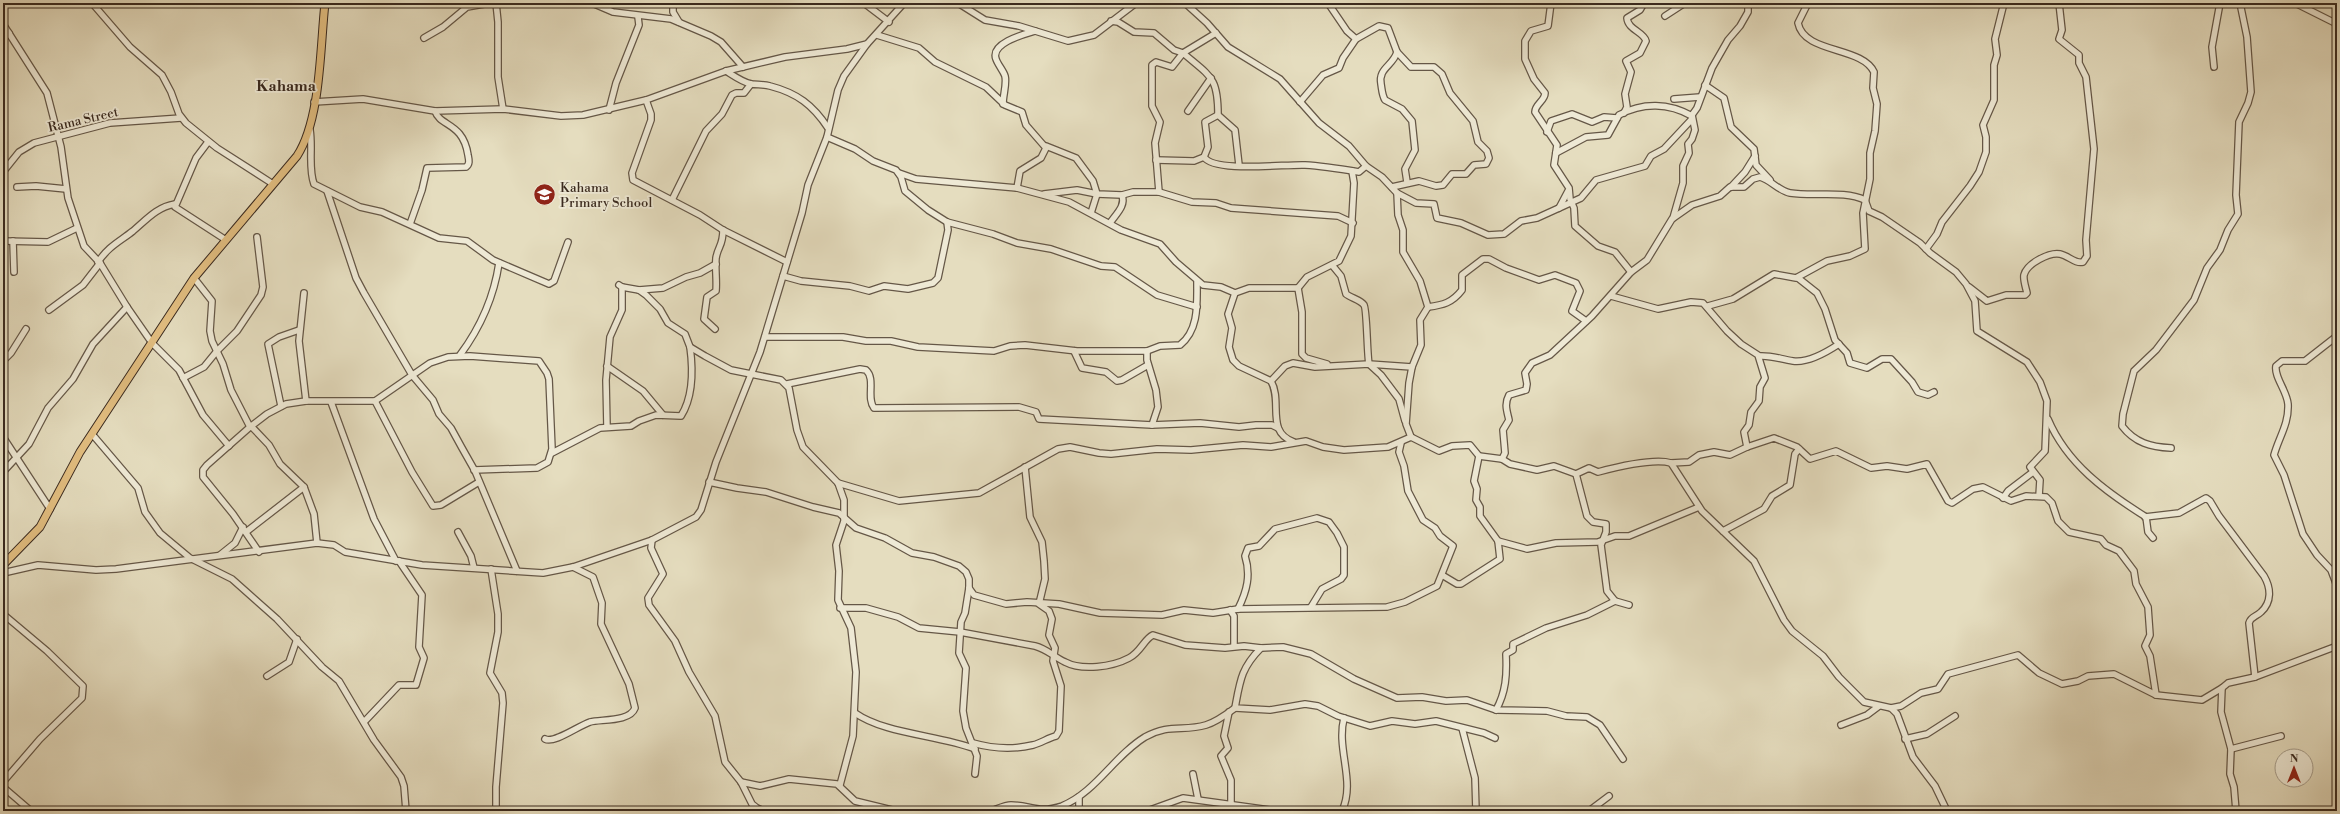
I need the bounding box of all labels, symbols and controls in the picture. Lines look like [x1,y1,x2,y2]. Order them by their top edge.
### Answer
district label: Kahama [256,77,317,96]
street label: Rama Street [46,104,120,136]
place label: Kahama Primary School [560,180,652,211]
school or university icon: Kahama Primary School [531,182,557,208]
north arrow [2274,748,2314,788]
text: N [2290,752,2299,766]

